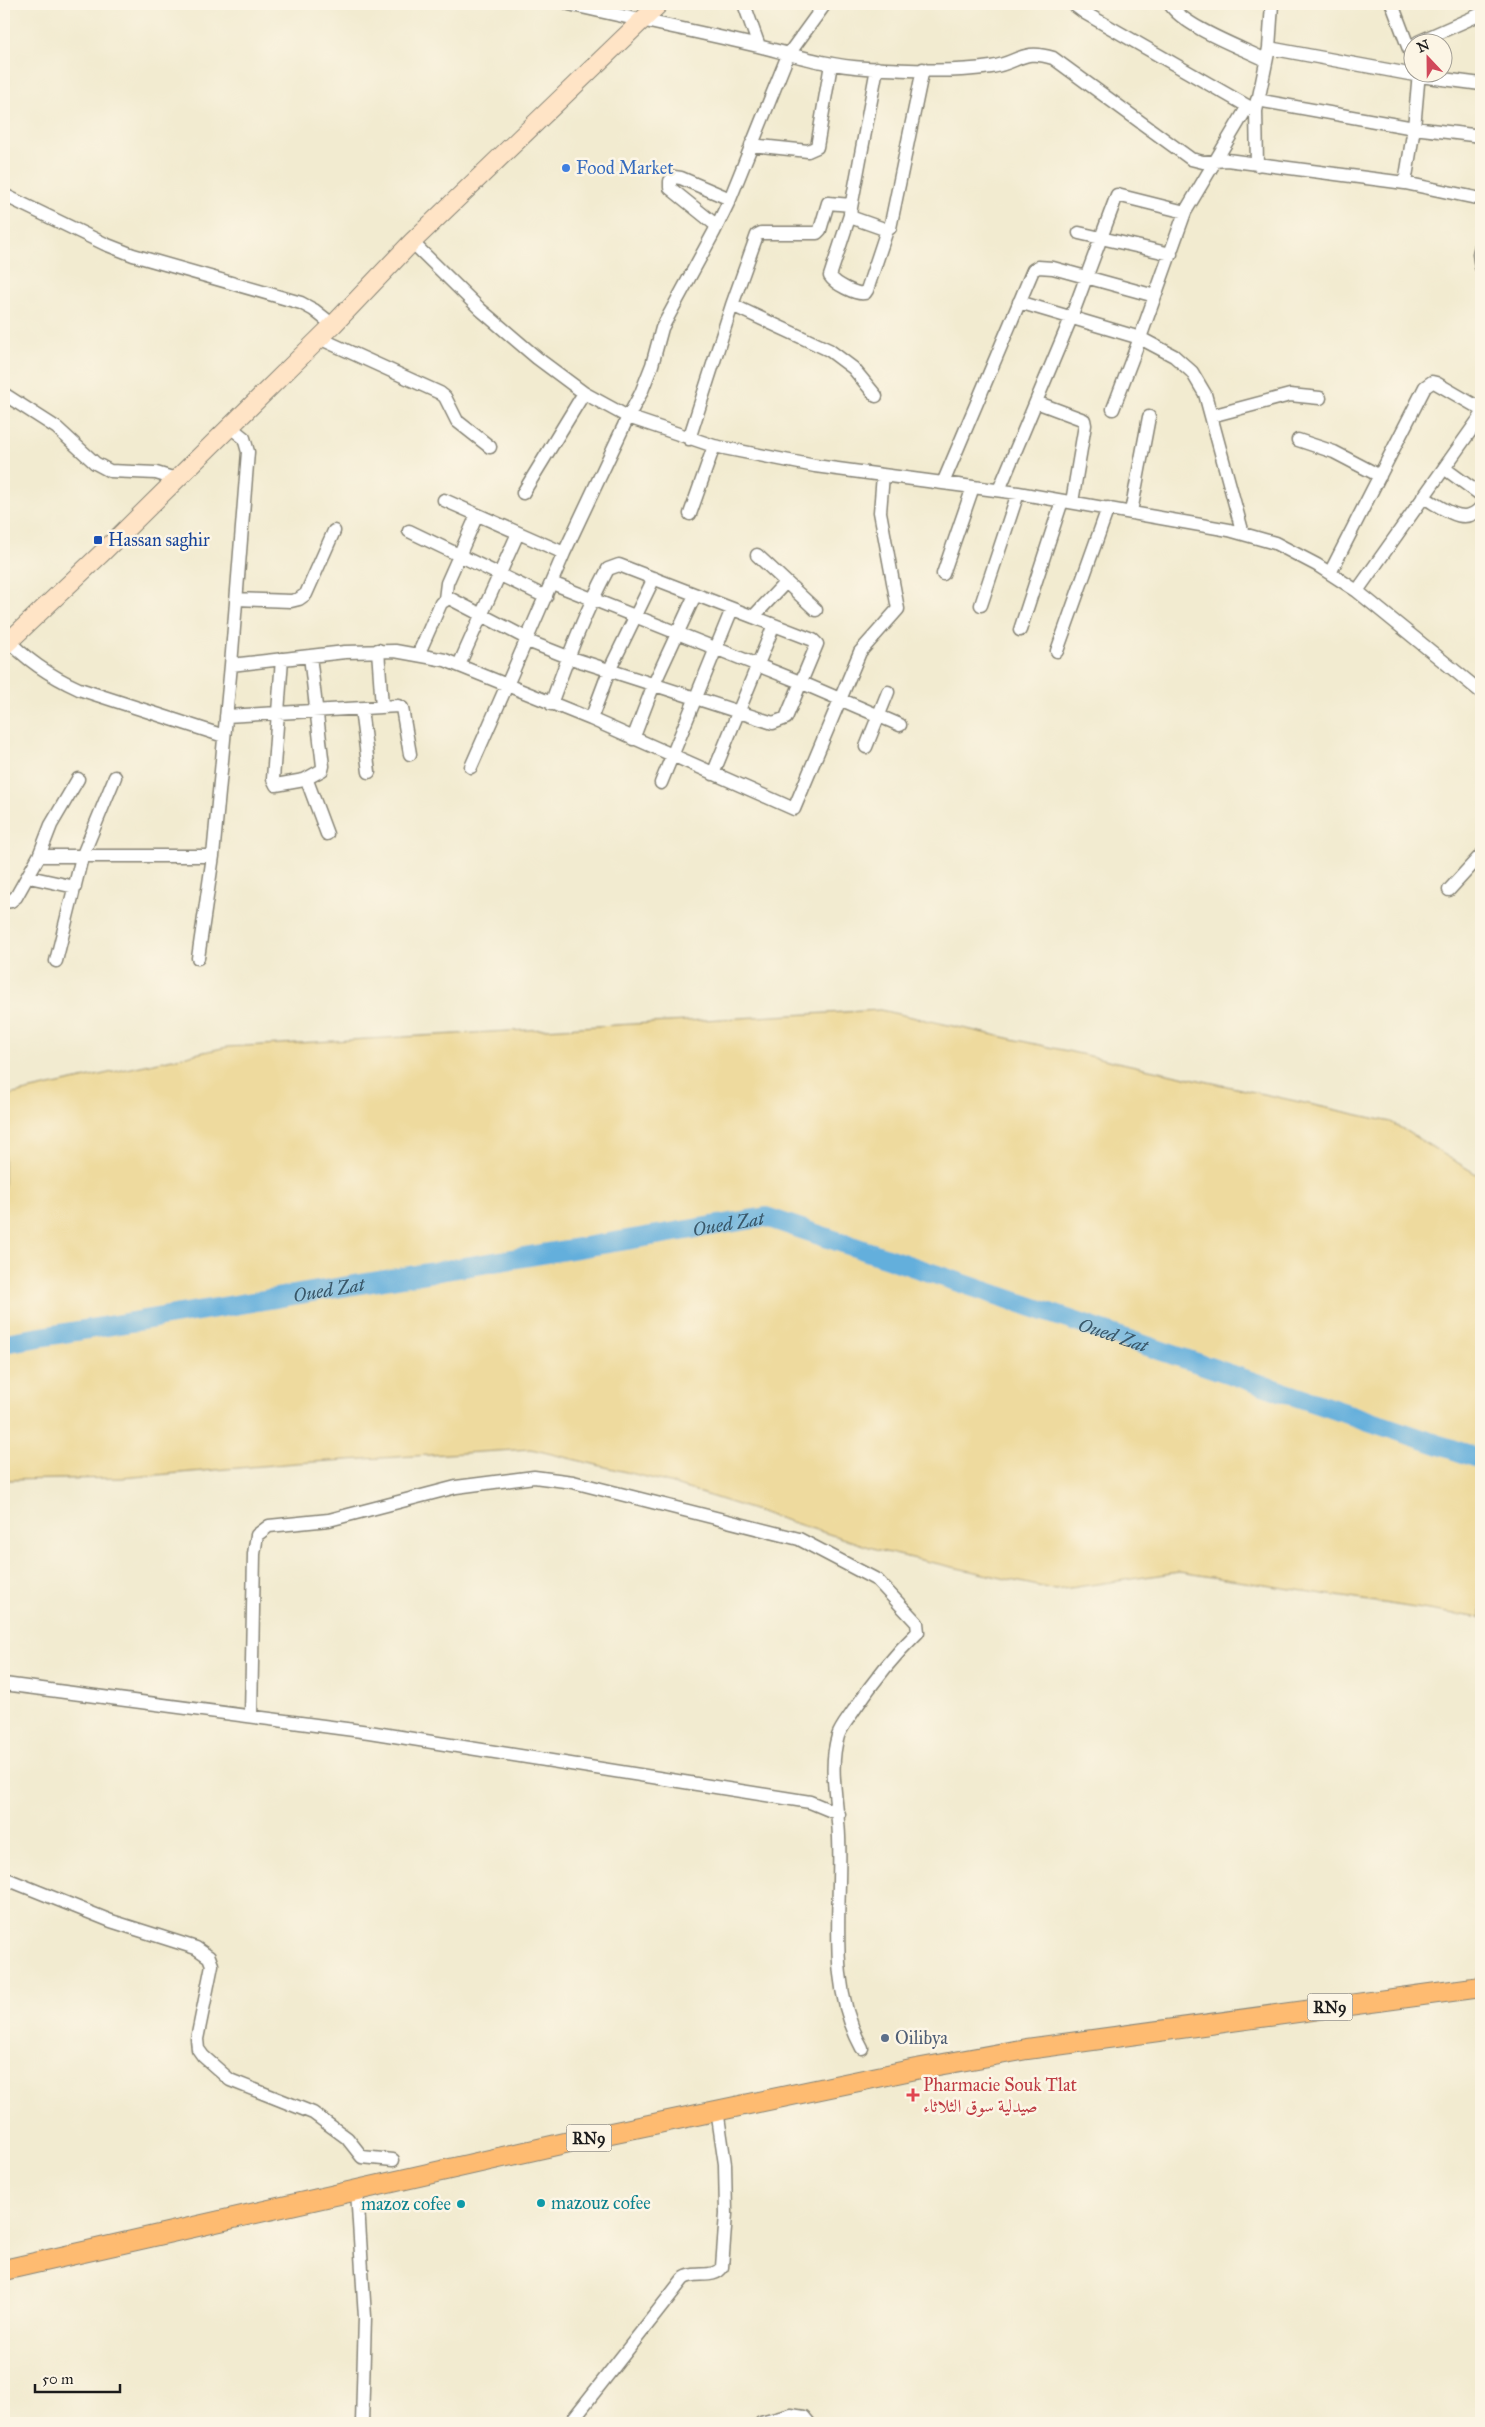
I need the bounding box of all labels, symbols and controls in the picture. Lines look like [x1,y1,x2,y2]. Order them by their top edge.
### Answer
north arrow [1402,32,1452,82]
text: N [1415,36,1432,57]
place label: Food Market [576,157,674,179]
marker: Food Market [560,162,572,174]
place label: Hassan saghir [108,529,210,552]
marker: Hassan saghir [92,534,104,546]
water label: Oued Zat [691,1206,767,1241]
water label: Oued Zat [291,1272,367,1307]
water label: Oued Zat [1075,1313,1152,1358]
road number: RN9 [1308,1994,1352,2020]
place label: Oilibya [895,2027,948,2049]
marker: Oilibya [879,2032,891,2044]
place label: Pharmacie Souk Tlat صيدلية سوق الثلاثاء [923,2074,1077,2117]
marker: Pharmacie Souk Tlat صيدلية سوق الثلاثاء [907,2089,919,2101]
road number: RN9 [566,2124,612,2152]
place label: mazouz cofee [551,2192,651,2214]
place label: mazoz cofee [361,2193,451,2215]
marker: mazouz cofee [535,2197,547,2209]
marker: mazoz cofee [455,2198,467,2210]
scale bar [35,2362,120,2394]
text: 50 m [42,2370,74,2388]

